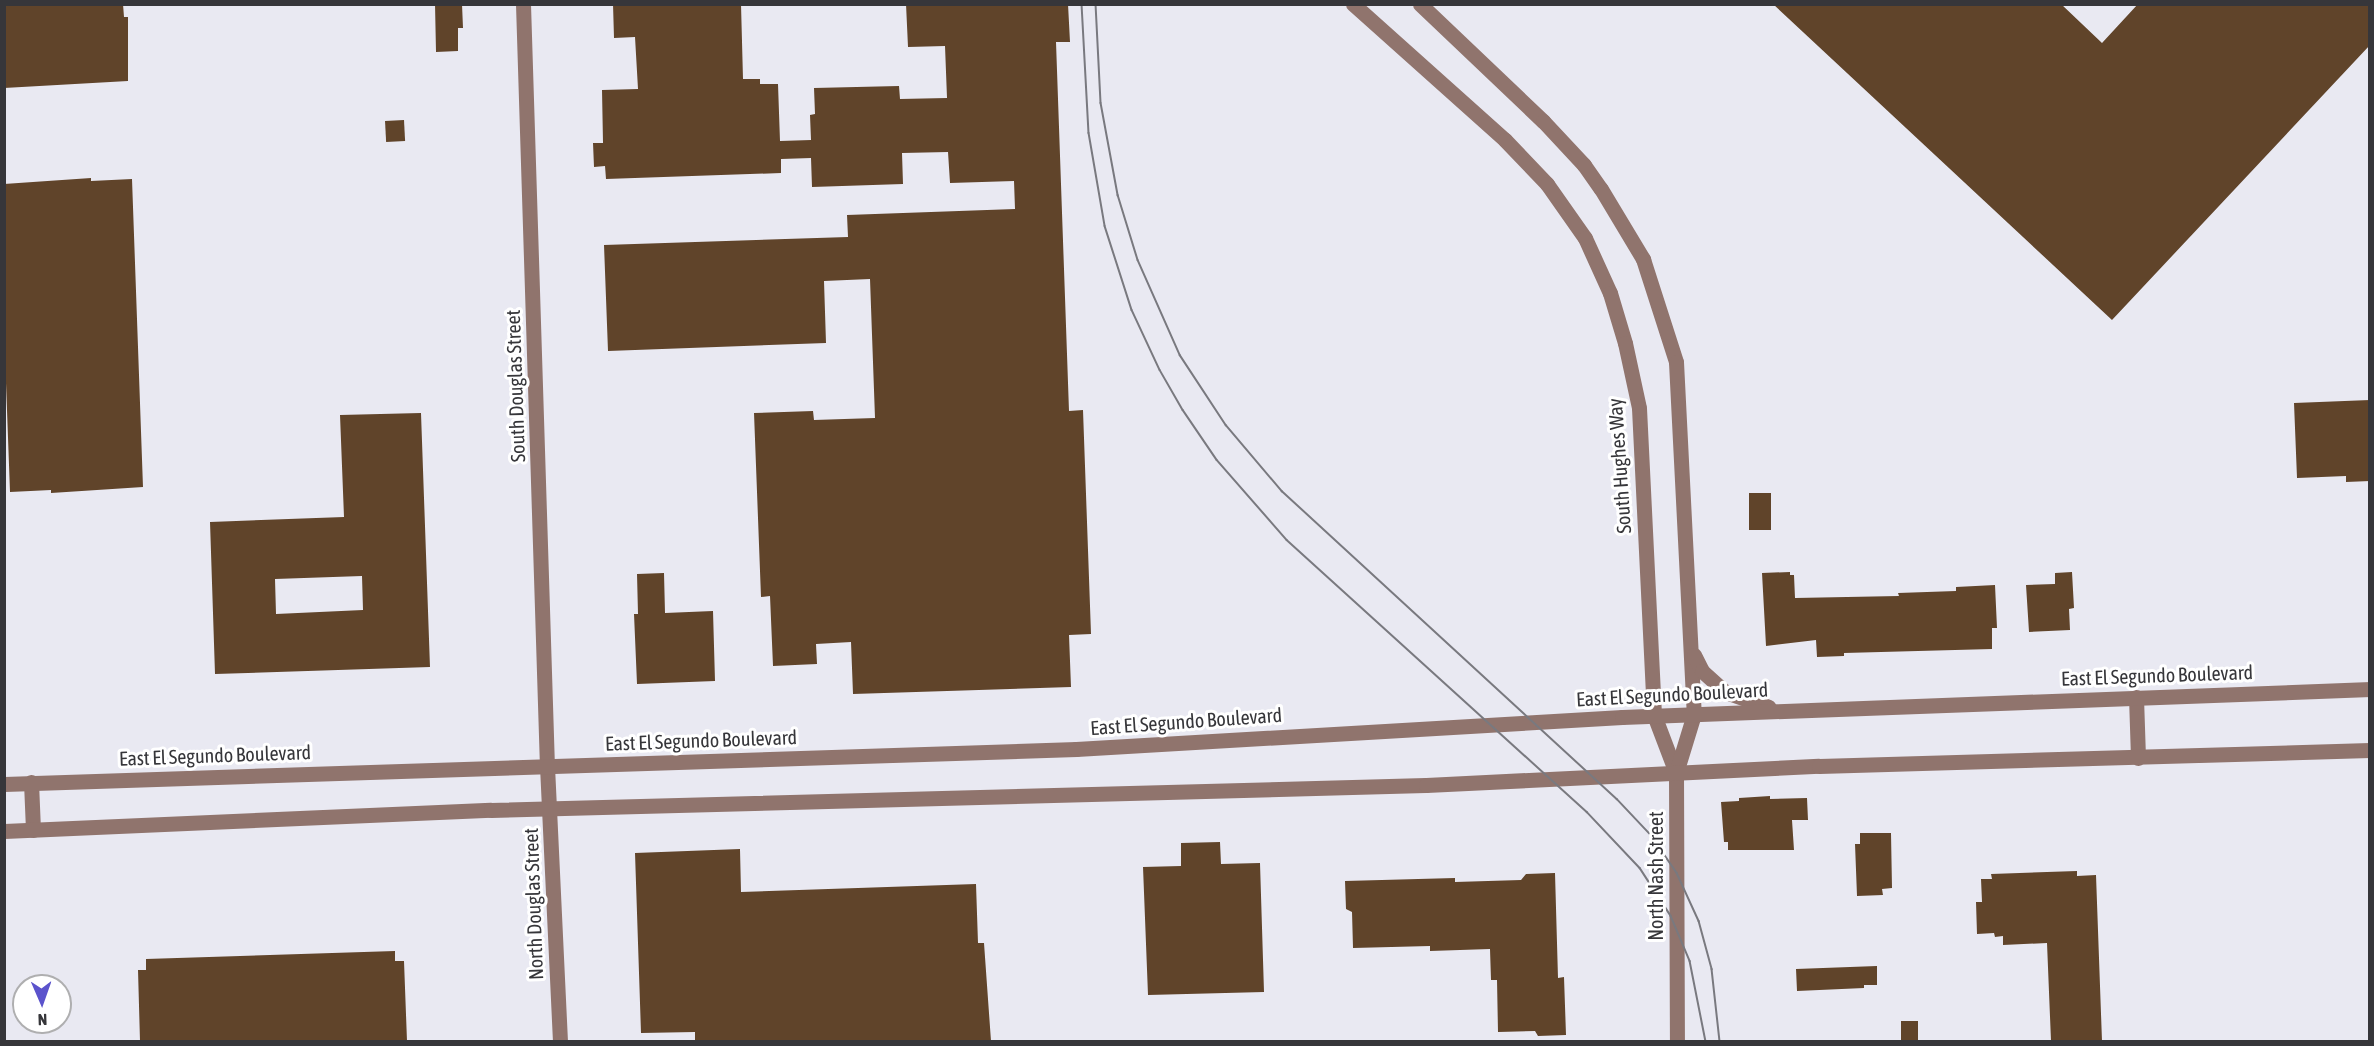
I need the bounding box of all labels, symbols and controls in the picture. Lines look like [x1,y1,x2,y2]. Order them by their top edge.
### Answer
street label: South Douglas Street [500,309,530,463]
street label: South Hughes Way [1602,398,1636,534]
street label: East El Segundo Boulevard [2061,660,2253,690]
street label: East El Segundo Boulevard [1575,677,1769,711]
street label: East El Segundo Boulevard [1089,702,1283,740]
street label: East El Segundo Boulevard [605,725,797,755]
street label: East El Segundo Boulevard [119,740,311,770]
street label: North Nash Street [1643,811,1667,941]
street label: North Douglas Street [518,828,548,980]
north arrow [12,974,72,1034]
text: N [38,1011,48,1029]

